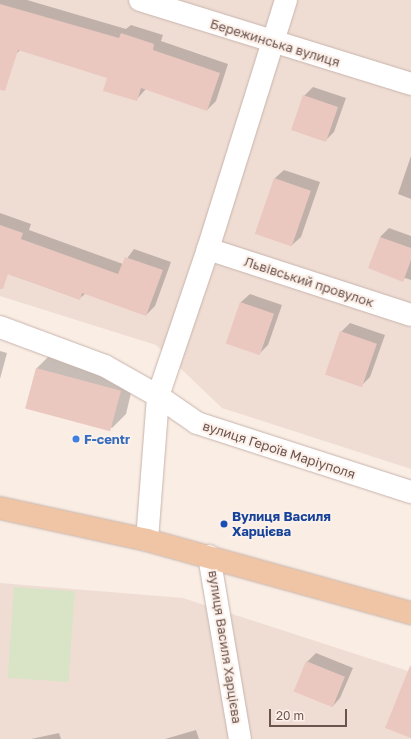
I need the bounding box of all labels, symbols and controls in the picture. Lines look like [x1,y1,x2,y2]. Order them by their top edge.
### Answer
street label: Бережинська вулиця [208,16,342,70]
street label: Львівський провулок [242,254,376,310]
street label: вулиця Героїв Маріуполя [201,418,357,482]
place label: F-centr [84,431,130,447]
marker: F-centr [71,434,81,444]
place label: Вулиця Василя Харцієва [232,509,331,540]
marker: Вулиця Василя Харцієва [219,519,229,529]
street label: вулиця Василя Харцієва [205,569,245,725]
scale bar [271,701,349,727]
text: 20 m [276,708,304,723]

